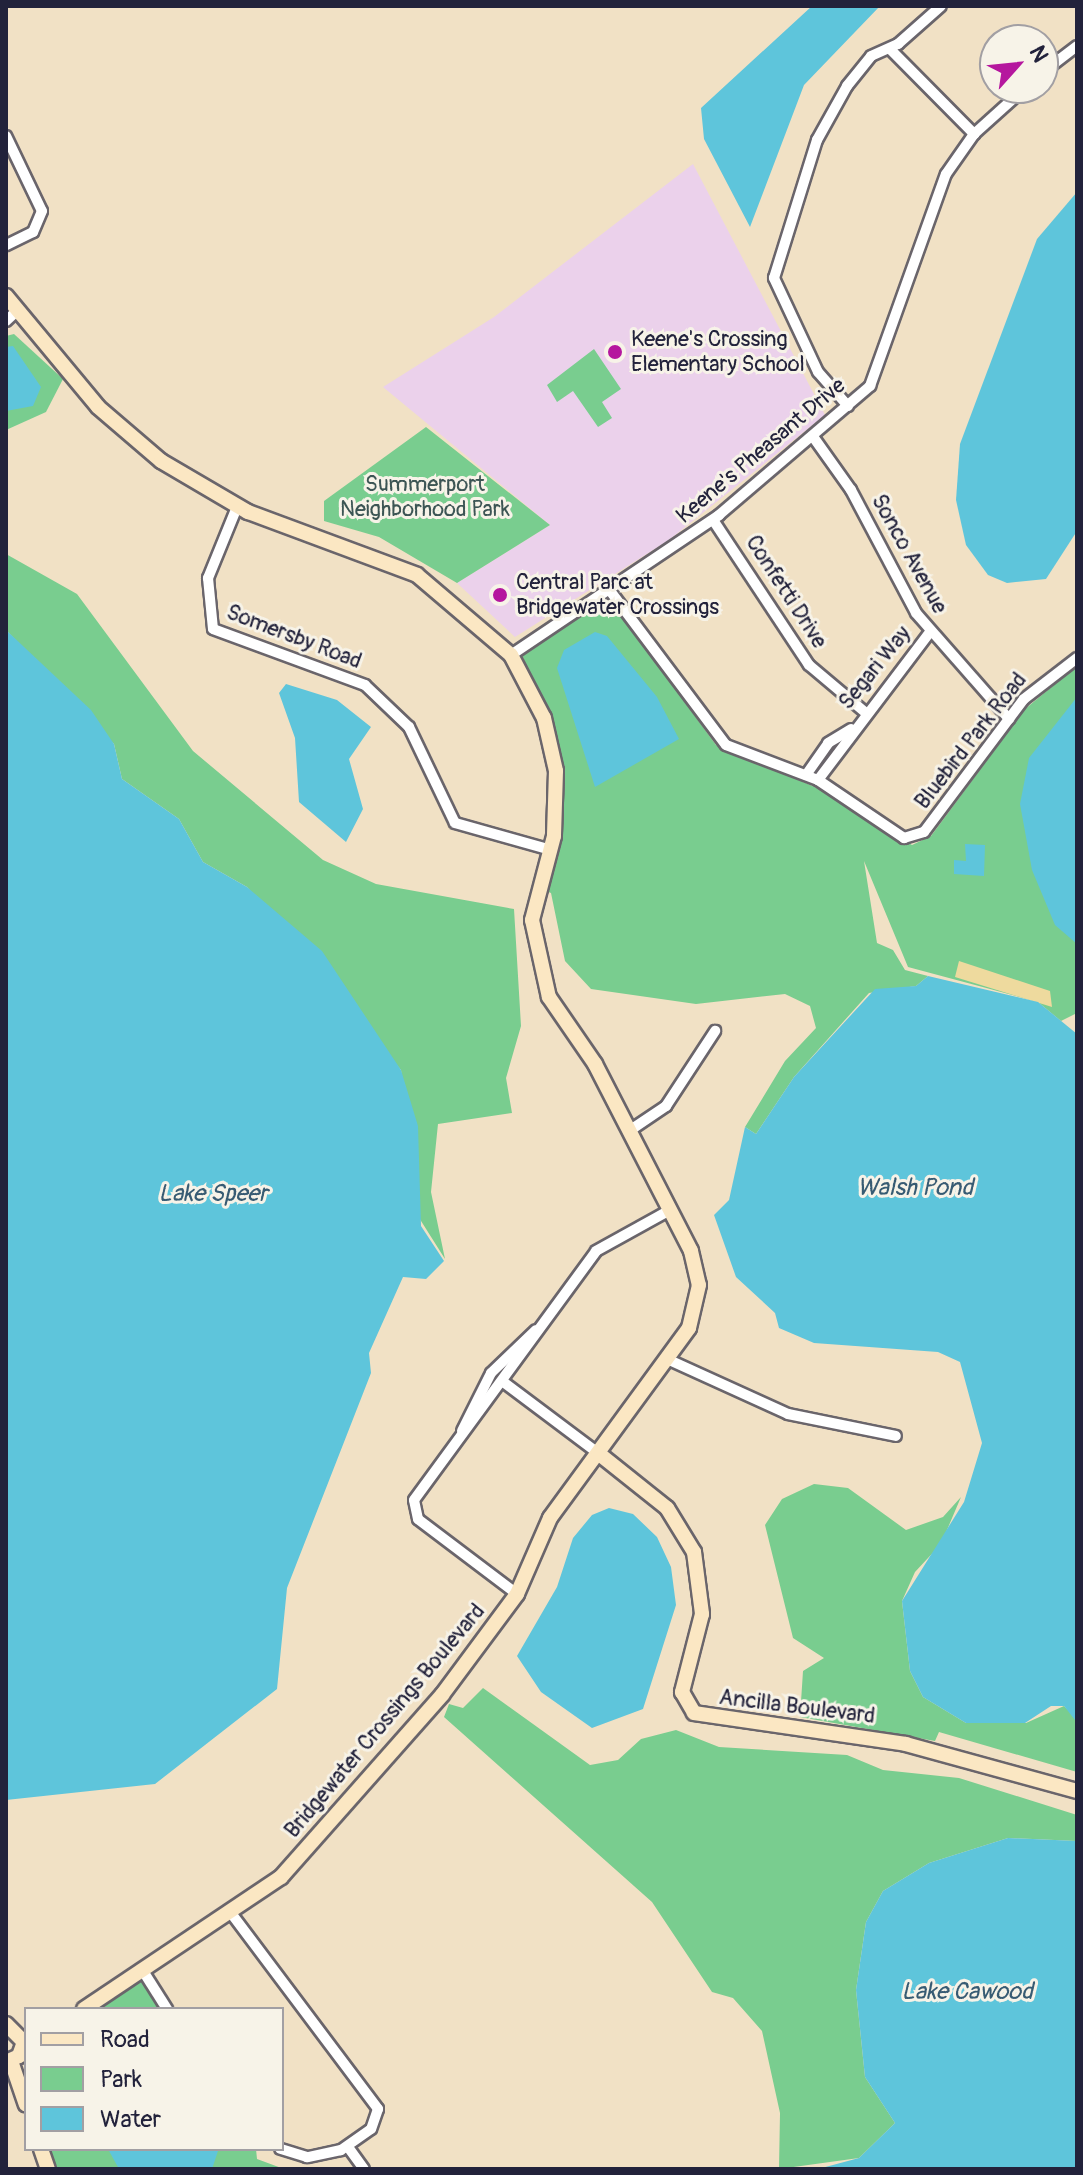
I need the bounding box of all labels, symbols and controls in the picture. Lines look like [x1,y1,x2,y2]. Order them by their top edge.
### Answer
north arrow [979,24,1059,104]
text: N [1023,41,1054,67]
place label: Keene's Crossing Elementary School [631,326,805,378]
marker: Keene's Crossing Elementary School [606,343,624,361]
street label: Keene's Pheasant Drive [671,373,851,529]
park label: Summerport Neighborhood Park [340,471,510,522]
street label: Sonco Avenue [865,490,953,618]
street label: Confetti Drive [740,531,832,653]
place label: Central Parc at Bridgewater Crossings [516,569,719,620]
marker: Central Parc at Bridgewater Crossings [491,586,509,604]
street label: Somersby Road [223,599,365,675]
street label: Segari Way [833,621,917,715]
street label: Bluebird Park Road [909,667,1033,815]
water label: Walsh Pond [857,1174,973,1202]
water label: Lake Speer [158,1180,268,1208]
street label: Bridgewater Crossings Boulevard [279,1599,491,1843]
street label: Ancilla Boulevard [717,1684,877,1730]
water label: Lake Cawood [901,1978,1033,2006]
legend [24,2007,284,2151]
text: Road [100,2025,150,2054]
text: Park [100,2065,142,2094]
text: Water [100,2105,161,2134]

